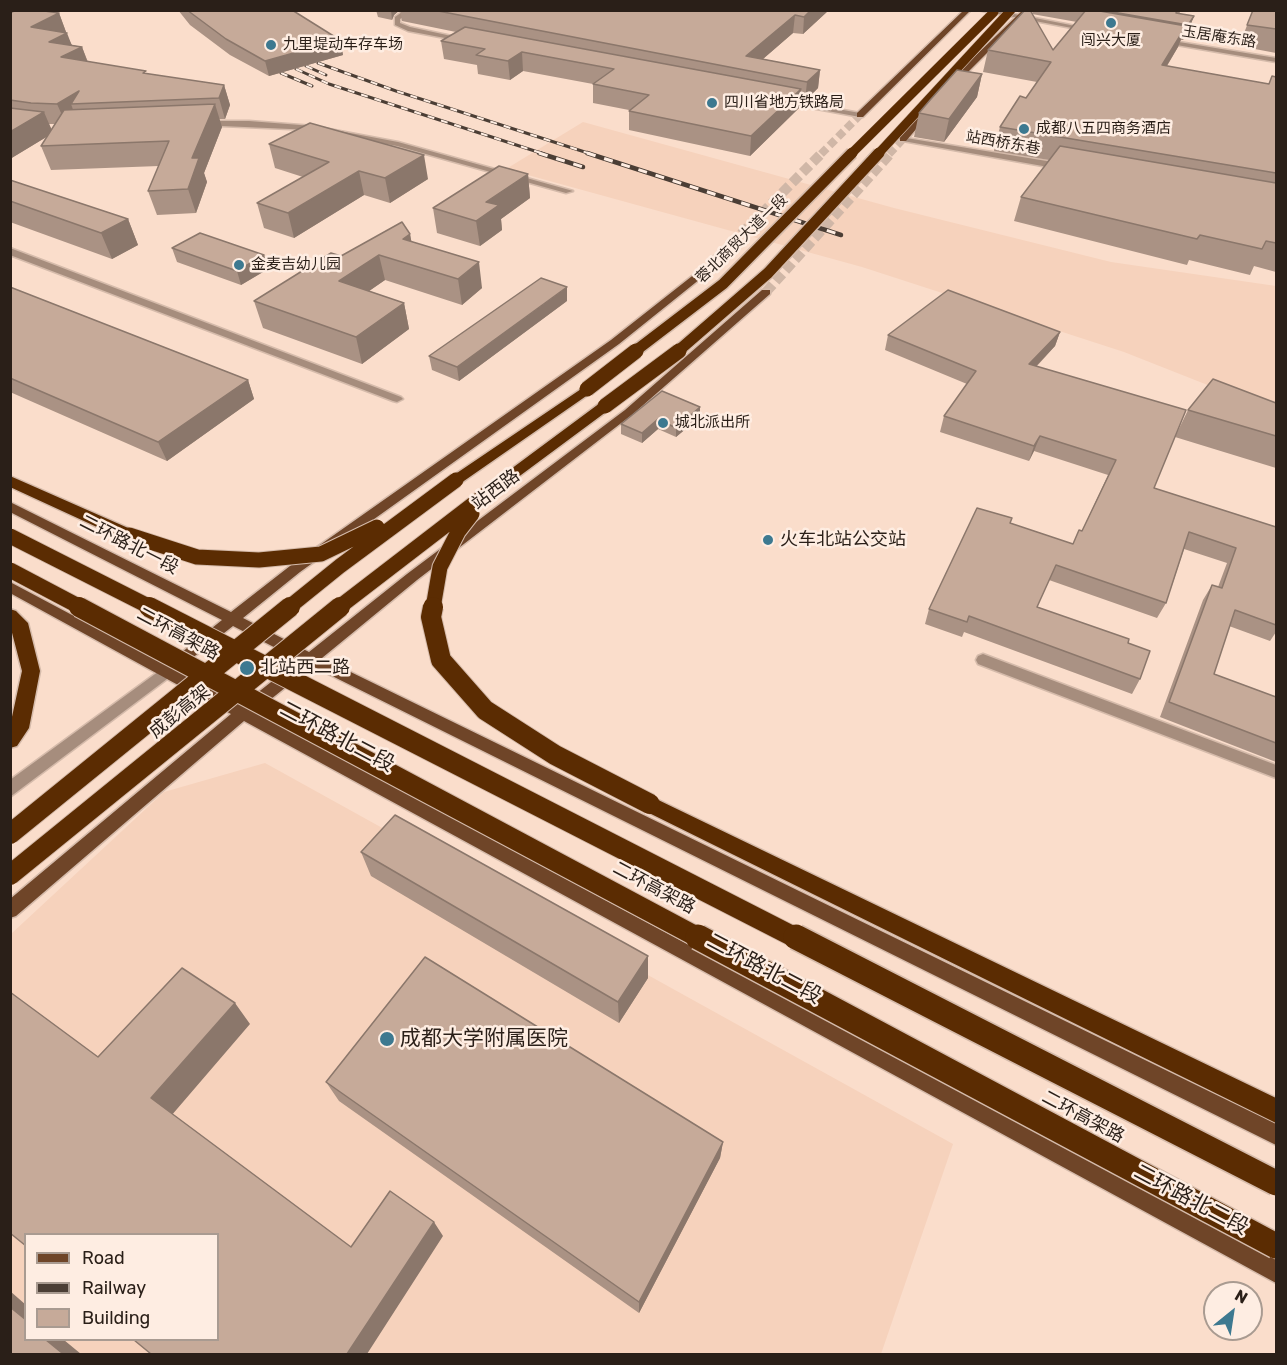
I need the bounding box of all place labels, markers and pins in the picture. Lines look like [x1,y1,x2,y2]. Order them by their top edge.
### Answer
marker: 闯兴大厦 [1104,16,1118,30]
place label: 闯兴大厦 [1081,32,1141,50]
place label: 九里堤动车存车场 [283,36,403,54]
marker: 九里堤动车存车场 [264,38,278,52]
place label: 四川省地方铁路局 [724,94,844,112]
marker: 四川省地方铁路局 [705,96,719,110]
place label: 成都八五四商务酒店 [1036,120,1171,138]
marker: 成都八五四商务酒店 [1017,122,1031,136]
place label: 金麦吉幼儿园 [251,256,341,274]
marker: 金麦吉幼儿园 [232,258,246,272]
place label: 城北派出所 [675,414,750,432]
marker: 城北派出所 [656,416,670,430]
place label: 火车北站公交站 [780,529,906,551]
marker: 火车北站公交站 [761,533,775,547]
place label: 北站西二路 [260,657,350,679]
marker: 北站西二路 [238,659,256,677]
place label: 成都大学附属医院 [400,1026,568,1052]
marker: 成都大学附属医院 [378,1030,396,1048]

